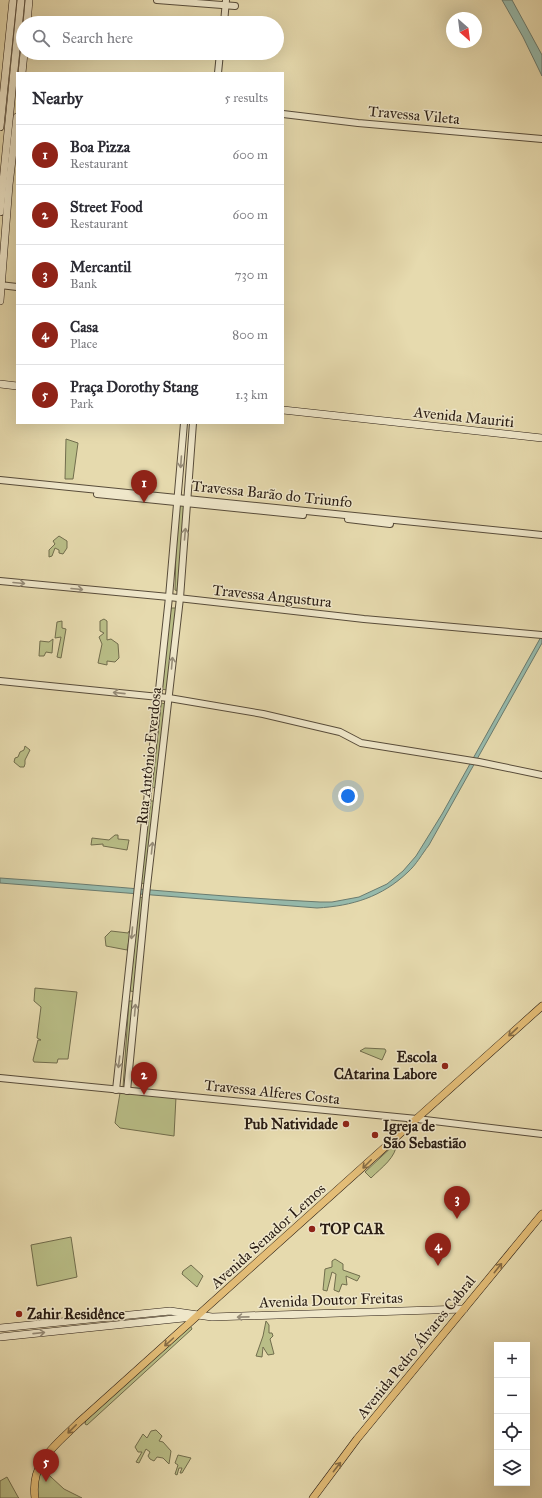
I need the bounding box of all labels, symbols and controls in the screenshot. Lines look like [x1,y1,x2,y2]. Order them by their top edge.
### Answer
north arrow [446,12,482,48]
search box [16,16,284,60]
icon: search [30,27,52,49]
text: Search here [62,29,133,47]
text: Nearby [32,88,83,109]
text: 5 results [224,90,268,106]
street label: Travessa Vileta [367,102,461,128]
text: Boa Pizza [70,138,130,156]
text: 1 [42,147,48,163]
text: 600 m [232,147,268,163]
text: Restaurant [70,156,128,172]
text: Street Food [70,198,143,216]
text: 2 [42,207,48,223]
text: 600 m [232,207,268,223]
text: Restaurant [70,216,128,232]
text: Mercantil [70,258,131,276]
text: 3 [42,267,48,283]
text: 730 m [235,267,268,283]
text: Bank [70,276,97,292]
text: Casa [70,318,98,336]
text: 4 [41,327,49,343]
text: 800 m [232,327,268,343]
text: Place [70,336,97,352]
text: Praça Dorothy Stang [70,378,198,396]
text: 5 [42,387,48,403]
text: 1.3 km [235,387,268,403]
text: Park [70,396,94,412]
street label: Avenida Mauriti [412,403,515,431]
one-way arrow [177,455,184,468]
pin: 1 [131,470,157,503]
street label: Travessa Barão do Triunfo [191,477,353,511]
one-way arrow [182,528,189,541]
one-way arrow [12,579,25,587]
street label: Travessa Angustura [212,581,333,611]
one-way arrow [71,585,84,592]
one-way arrow [168,657,176,670]
street label: Rua Antônio Everdosa [133,686,165,826]
one-way arrow [113,690,126,697]
your location [338,786,358,806]
one-way arrow [148,842,156,855]
one-way arrow [129,926,136,939]
one-way arrow [131,1004,138,1017]
one-way arrow [508,1027,518,1036]
place label: Escola CAtarina Labore [334,1048,438,1083]
one-way arrow [115,1055,123,1068]
marker: Escola CAtarina Labore [440,1061,450,1071]
pin: 2 [131,1062,157,1095]
street label: Travessa Alferes Costa [203,1076,341,1108]
place label: Pub Natividade [244,1115,339,1133]
place label: Igreja de São Sebastião [383,1117,467,1152]
marker: Pub Natividade [341,1119,351,1129]
marker: Igreja de São Sebastião [370,1130,380,1140]
one-way arrow [362,1159,372,1169]
street label: Avenida Senador Lemos [206,1180,329,1293]
pin: 3 [444,1186,470,1219]
place label: TOP CAR [319,1220,386,1238]
marker: TOP CAR [307,1224,317,1234]
pin: 4 [425,1233,451,1266]
one-way arrow [493,1262,502,1273]
street label: Avenida Pedro Álvares Cabral [352,1271,480,1423]
street label: Avenida Doutor Freitas [258,1288,403,1312]
place label: Zahir Residênce [27,1305,125,1323]
marker: Zahir Residênce [14,1309,24,1319]
one-way arrow [237,1313,250,1320]
one-way arrow [32,1330,45,1337]
one-way arrow [164,1338,175,1347]
map controls [494,1342,530,1486]
button: + [494,1342,530,1378]
button: − [494,1378,530,1414]
button: locate [494,1414,530,1450]
one-way arrow [67,1424,77,1434]
pin: 5 [33,1449,59,1482]
button: layers [494,1450,530,1486]
one-way arrow [332,1461,341,1472]

